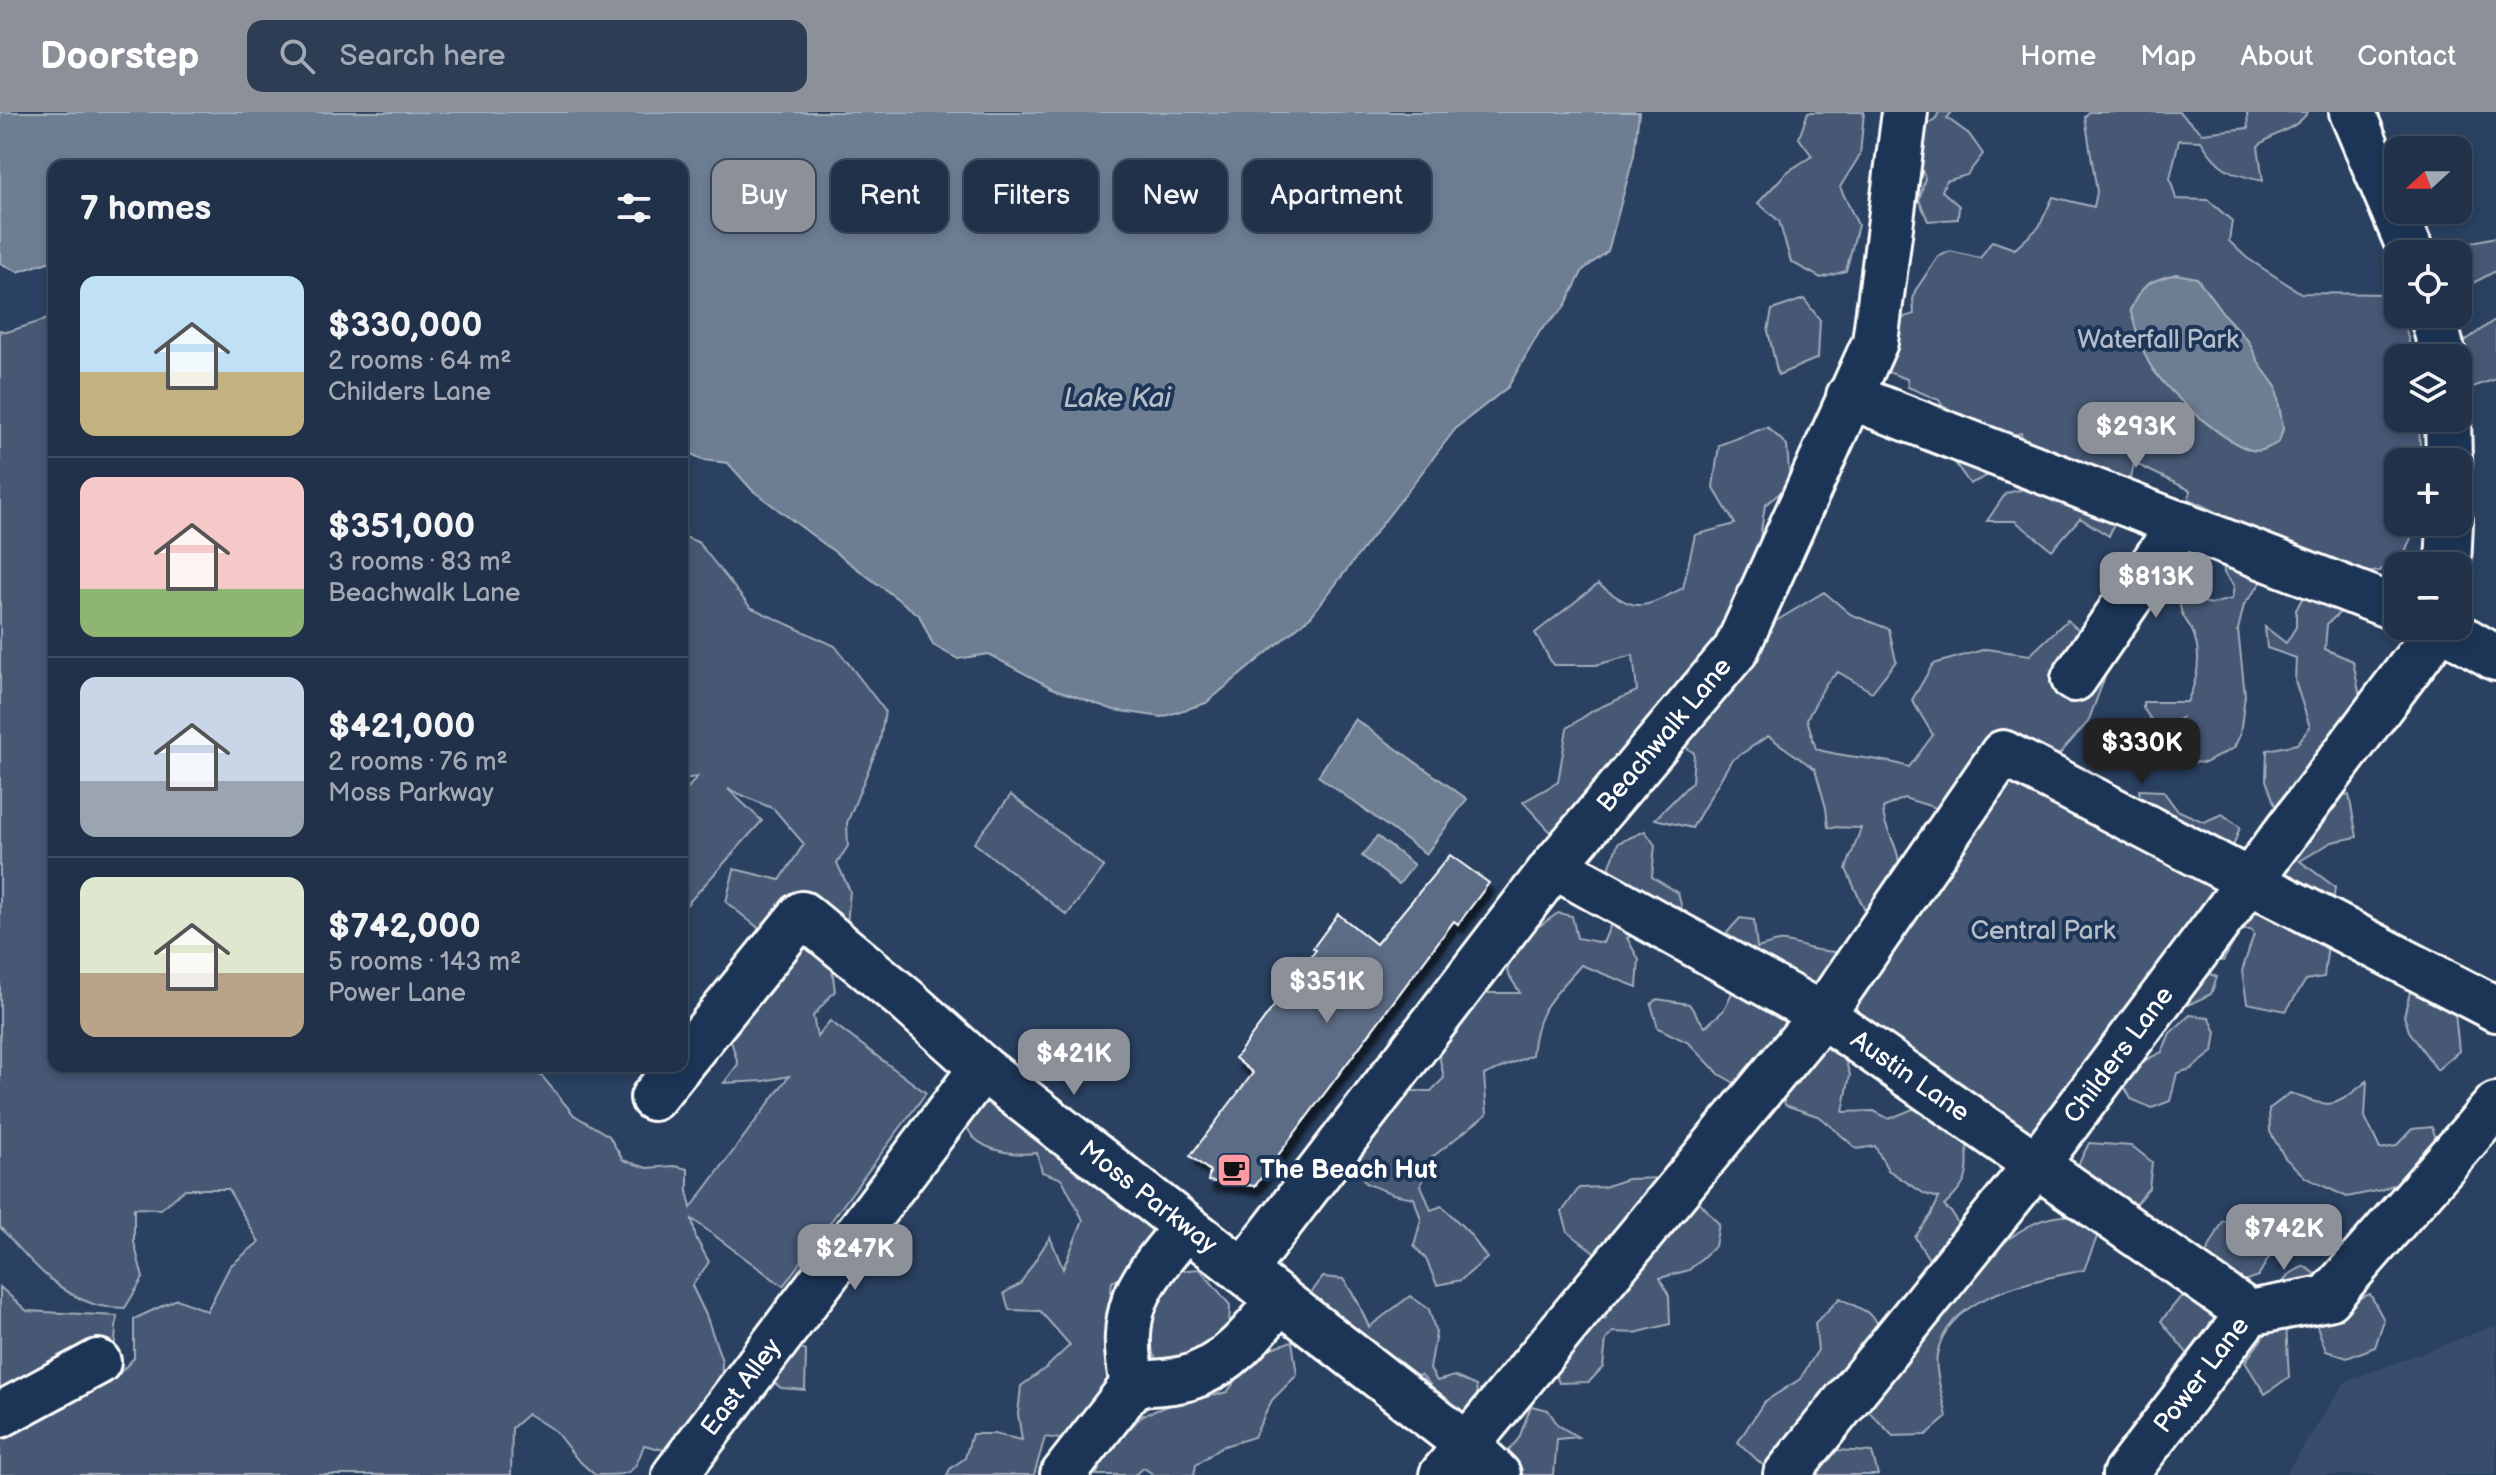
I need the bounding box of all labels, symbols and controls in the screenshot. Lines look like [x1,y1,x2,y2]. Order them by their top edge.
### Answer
search box [247,20,807,92]
text: Doorstep [40,34,199,79]
icon: search [275,34,319,78]
text: Search here [339,38,506,74]
text: Home [2020,40,2096,73]
text: Map [2140,40,2197,73]
text: About [2241,40,2313,73]
text: Contact [2357,40,2456,73]
north arrow [2384,136,2472,224]
map controls [2384,136,2472,640]
chip: Buy [712,160,815,232]
chip: Rent [831,160,948,232]
chip: Filters [964,160,1098,232]
chip: New [1114,160,1227,232]
chip: Apartment [1243,160,1431,232]
icon: filters [612,186,656,230]
text: 7 homes [80,188,211,229]
button: locate [2384,240,2472,328]
text: $330,000 [328,305,482,346]
icon: home [144,308,240,404]
park label: Waterfall Park [2077,325,2239,356]
button: layers [2384,344,2472,432]
text: 2 rooms · 64 m² [328,346,512,377]
text: Childers Lane [328,377,491,408]
water label: Lake Kai [1063,382,1173,415]
pin: $293K [2080,402,2192,470]
text: $293K [2096,412,2176,443]
button: + [2384,448,2472,536]
text: $351,000 [328,506,475,547]
icon: home [144,509,240,605]
text: 3 rooms · 83 m² [328,547,512,578]
pin: $813K [2100,552,2212,620]
button: − [2384,552,2472,640]
text: $813K [2118,562,2194,593]
text: Beachwalk Lane [328,578,520,609]
street label: Beachwalk Lane [1591,651,1738,819]
text: $421,000 [328,706,476,747]
icon: home [144,709,240,805]
pin: $330K [2086,718,2198,786]
text: $330K [2101,728,2183,759]
text: 2 rooms · 76 m² [328,747,508,778]
text: Moss Parkway [328,778,494,809]
text: $742,000 [328,906,481,947]
icon: home [144,909,240,1005]
park label: Central Park [1970,916,2116,947]
text: 5 rooms · 143 m² [328,947,521,978]
pin: $351K [1271,957,1383,1025]
text: $351K [1289,967,1365,998]
text: Power Lane [328,978,466,1009]
street label: Childers Lane [2057,980,2180,1129]
street label: Austin Lane [1845,1024,1975,1129]
pin: $421K [1018,1029,1130,1097]
text: $421K [1036,1039,1112,1070]
street label: Moss Parkway [1073,1134,1223,1260]
cafe icon: The Beach Hut [1215,1151,1253,1189]
place label: The Beach Hut [1260,1155,1437,1186]
pin: $742K [2228,1204,2340,1272]
text: $742K [2244,1214,2324,1245]
pin: $247K [799,1224,911,1292]
text: $247K [815,1234,895,1265]
street label: Power Lane [2147,1311,2256,1439]
street label: East Alley [695,1332,788,1442]

